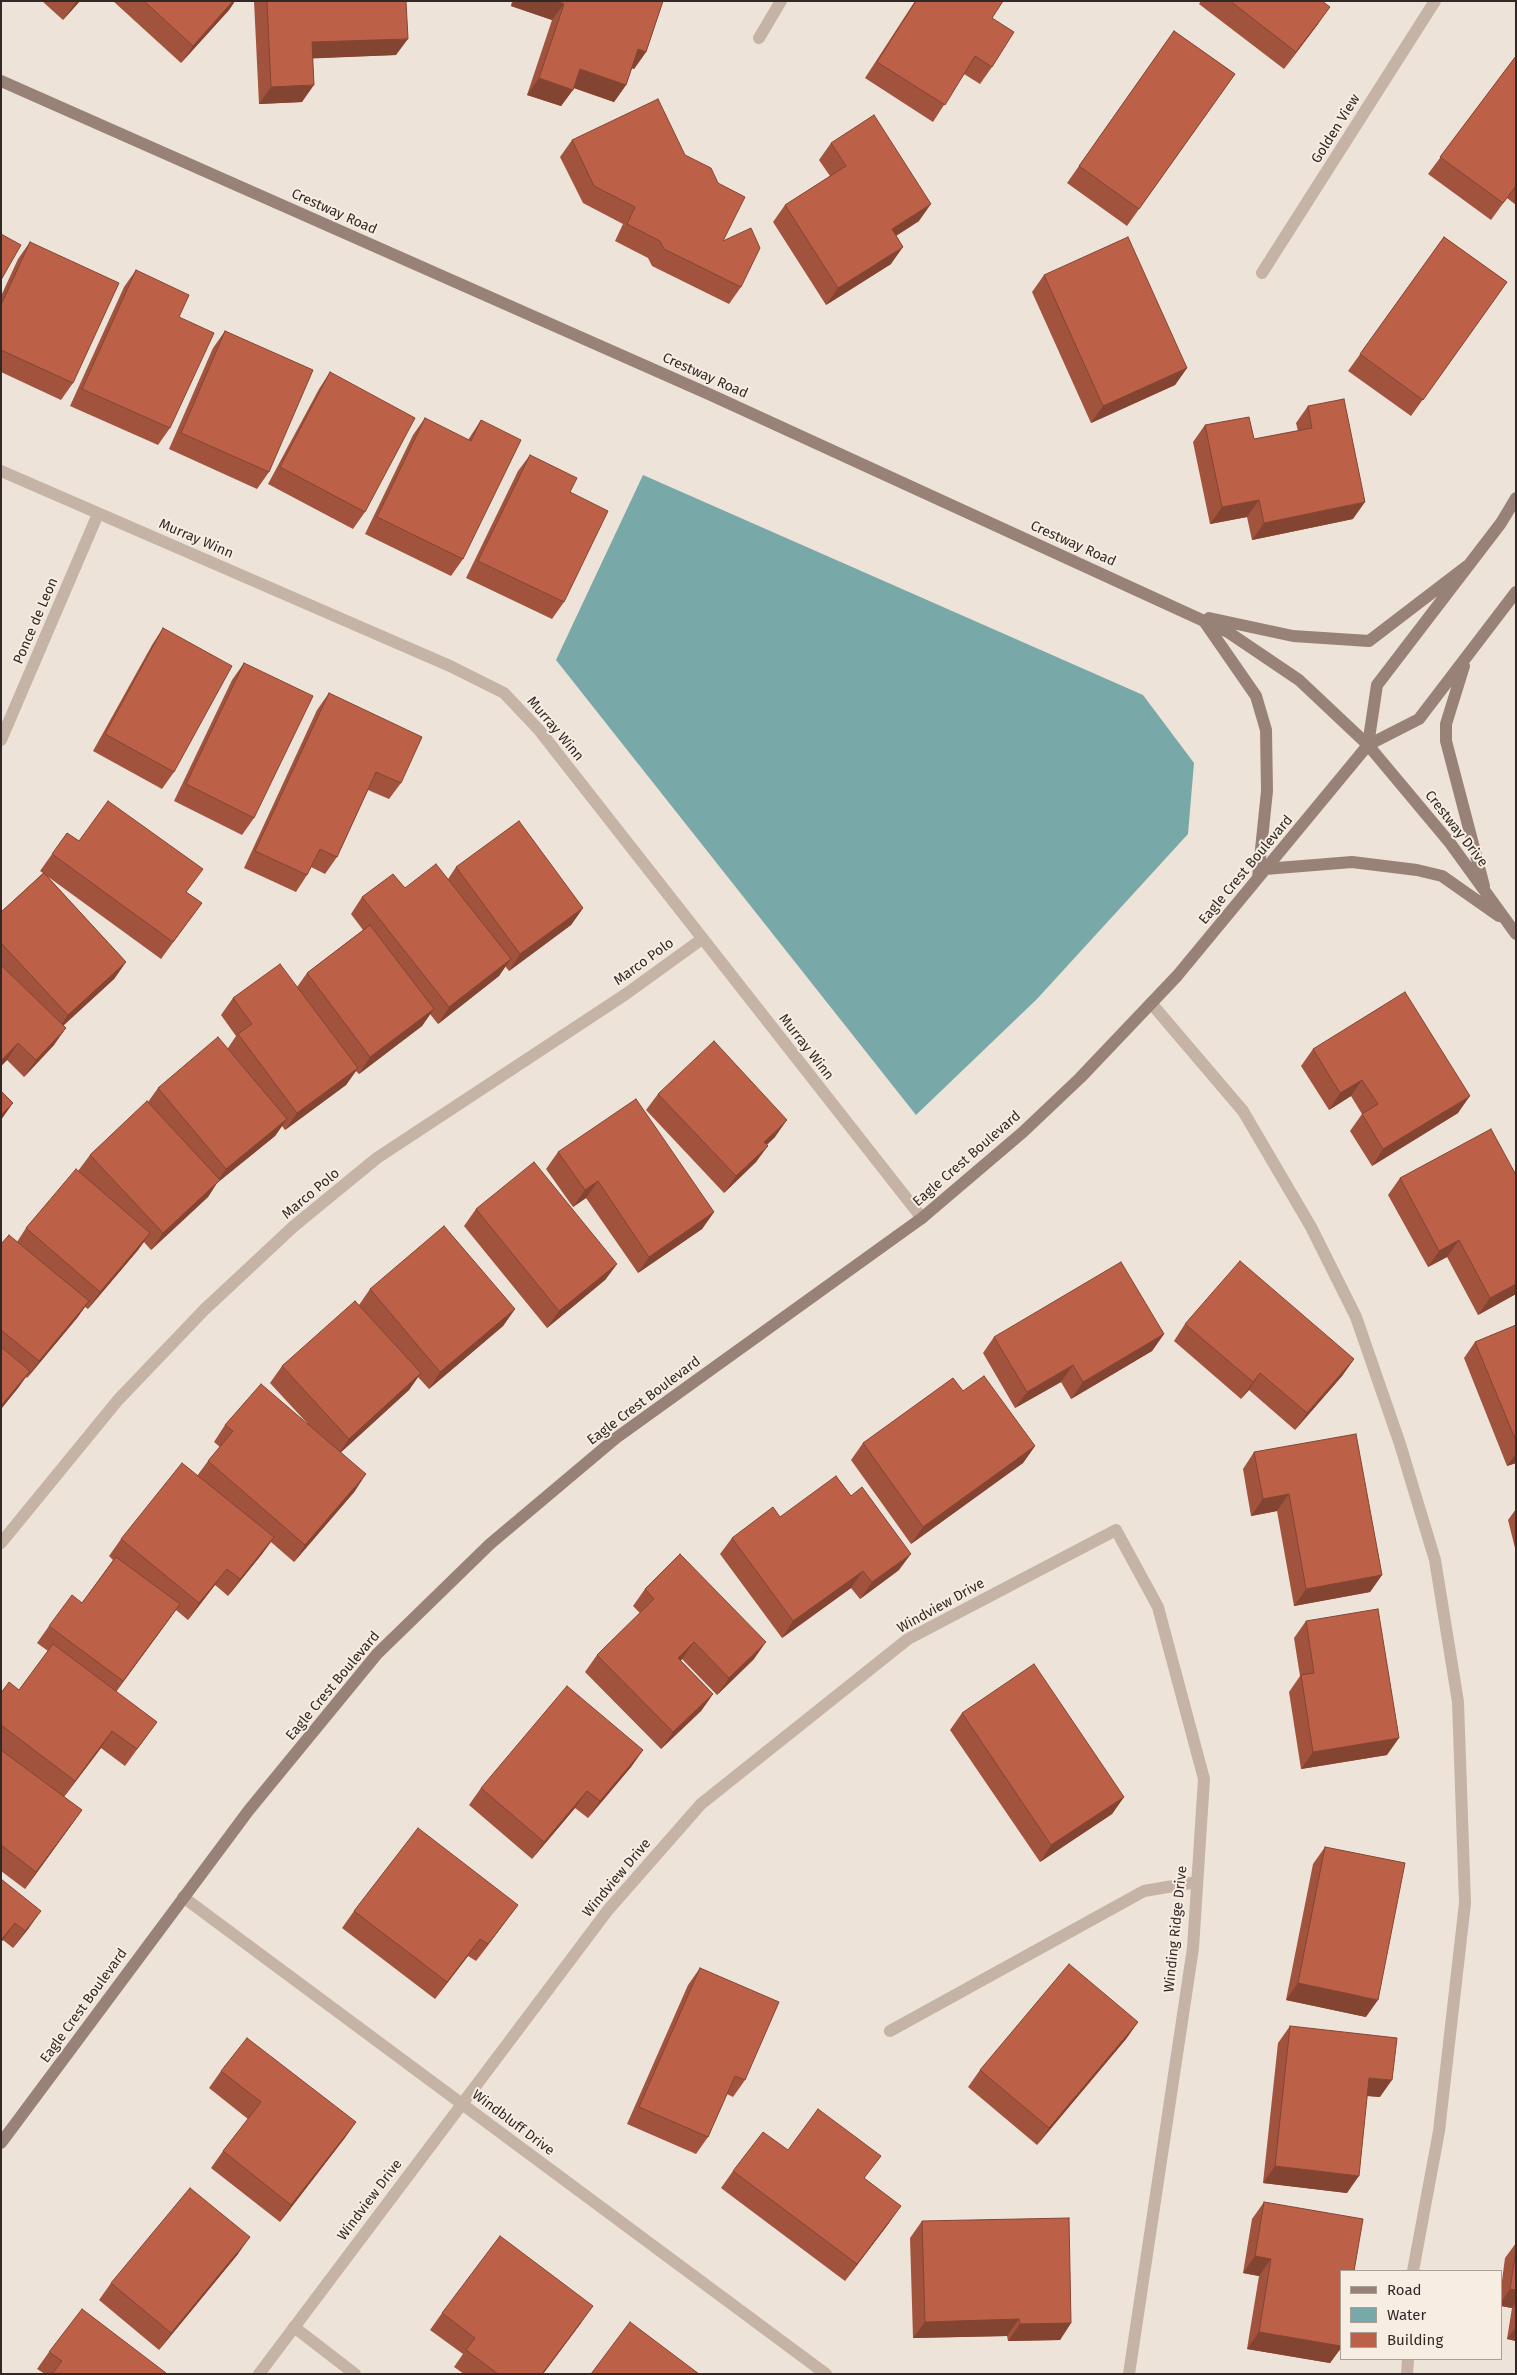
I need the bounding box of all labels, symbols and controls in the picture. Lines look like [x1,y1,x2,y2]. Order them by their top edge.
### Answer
street label: Golden View [1308,91,1364,167]
street label: Crestway Road [289,186,379,238]
street label: Crestway Road [660,350,750,402]
street label: Murray Winn [156,516,236,562]
street label: Crestway Road [1028,518,1118,570]
street label: Ponce de Leon [10,575,62,667]
street label: Murray Winn [523,693,587,765]
street label: Crestway Drive [1421,787,1491,871]
street label: Eagle Crest Boulevard [1196,812,1296,928]
street label: Marco Polo [611,935,677,989]
street label: Murray Winn [775,1011,837,1083]
street label: Eagle Crest Boulevard [910,1108,1024,1210]
street label: Marco Polo [279,1165,343,1223]
street label: Eagle Crest Boulevard [584,1353,704,1449]
street label: Windview Drive [894,1575,988,1637]
street label: Eagle Crest Boulevard [283,1628,383,1744]
street label: Windview Drive [579,1835,655,1921]
street label: Winding Ridge Drive [1161,1865,1191,1993]
street label: Eagle Crest Boulevard [37,1946,131,2066]
street label: Windbluff Drive [469,2087,557,2159]
street label: Windview Drive [334,2156,406,2244]
legend [1340,2270,1502,2360]
text: Road [1387,2281,1422,2299]
text: Water [1387,2306,1426,2324]
text: Building [1387,2331,1443,2349]

